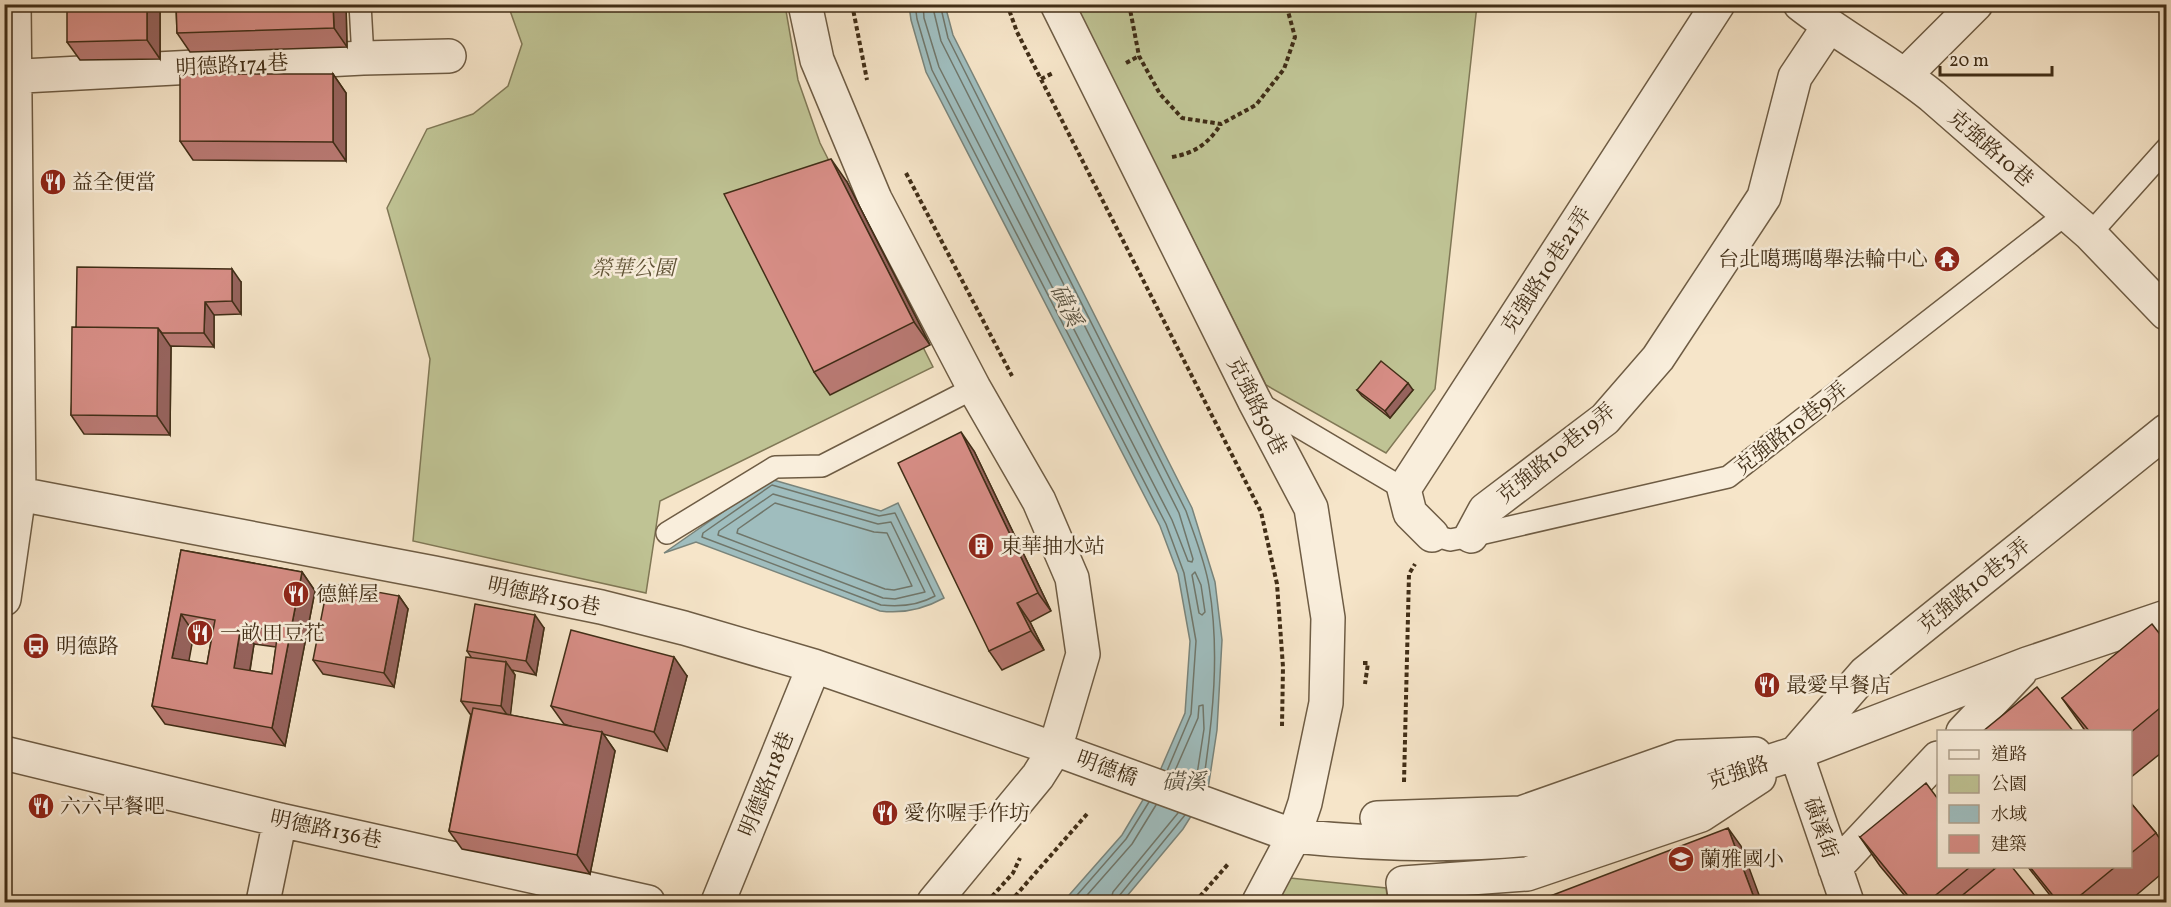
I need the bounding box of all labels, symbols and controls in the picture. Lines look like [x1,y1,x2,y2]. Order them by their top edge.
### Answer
scale bar [1940,39,2052,77]
street label: 明德路174巷 [175,49,289,84]
text: 20 m [1949,49,1989,74]
street label: 克強路10巷 [1941,104,2039,194]
restaurant icon: 益全便當 [38,167,68,197]
place label: 益全便當 [72,169,156,198]
street label: 克強路10巷21弄 [1496,202,1599,340]
temple icon: 台北噶瑪噶舉法輪中心 [1932,244,1962,274]
place label: 台北噶瑪噶舉法輪中心 [1718,246,1928,275]
park label: 榮華公園 [591,255,678,284]
water label: 磺溪 [1041,280,1089,334]
street label: 克強路50巷 [1219,353,1293,461]
street label: 克強路10巷9弄 [1729,376,1855,483]
street label: 克強路10巷19弄 [1492,397,1622,511]
building icon: 東華抽水站 [966,531,996,561]
street label: 克強路10巷3弄 [1913,532,2037,640]
place label: 東華抽水站 [1000,533,1105,562]
street label: 明德路150巷 [485,571,603,624]
restaurant icon: 德鮮屋 [281,579,311,609]
place label: 德鮮屋 [316,581,379,610]
restaurant icon: 一畝田豆花 [185,618,215,648]
place label: 一畝田豆花 [220,620,325,649]
bus stop icon: 明德路 [21,631,51,661]
place label: 明德路 [56,633,119,662]
restaurant icon: 最愛早餐店 [1752,670,1782,700]
place label: 最愛早餐店 [1786,672,1891,701]
street label: 明德路118巷 [733,728,802,841]
legend [1937,730,2132,868]
text: 道路 [1991,743,2027,768]
street label: 明德橋 [1072,745,1141,794]
street label: 克強路 [1704,750,1773,797]
water label: 磺溪 [1162,768,1208,799]
text: 公園 [1991,773,2027,798]
restaurant icon: 六六早餐吧 [26,791,56,821]
place label: 六六早餐吧 [60,793,165,822]
street label: 磺溪街 [1796,794,1844,863]
restaurant icon: 愛你喔手作坊 [870,798,900,828]
place label: 愛你喔手作坊 [904,800,1030,829]
text: 水域 [1991,803,2027,828]
street label: 明德路136巷 [267,804,384,856]
text: 建築 [1991,833,2027,858]
school or university icon: 蘭雅國小 [1666,844,1696,874]
place label: 蘭雅國小 [1700,846,1784,875]

